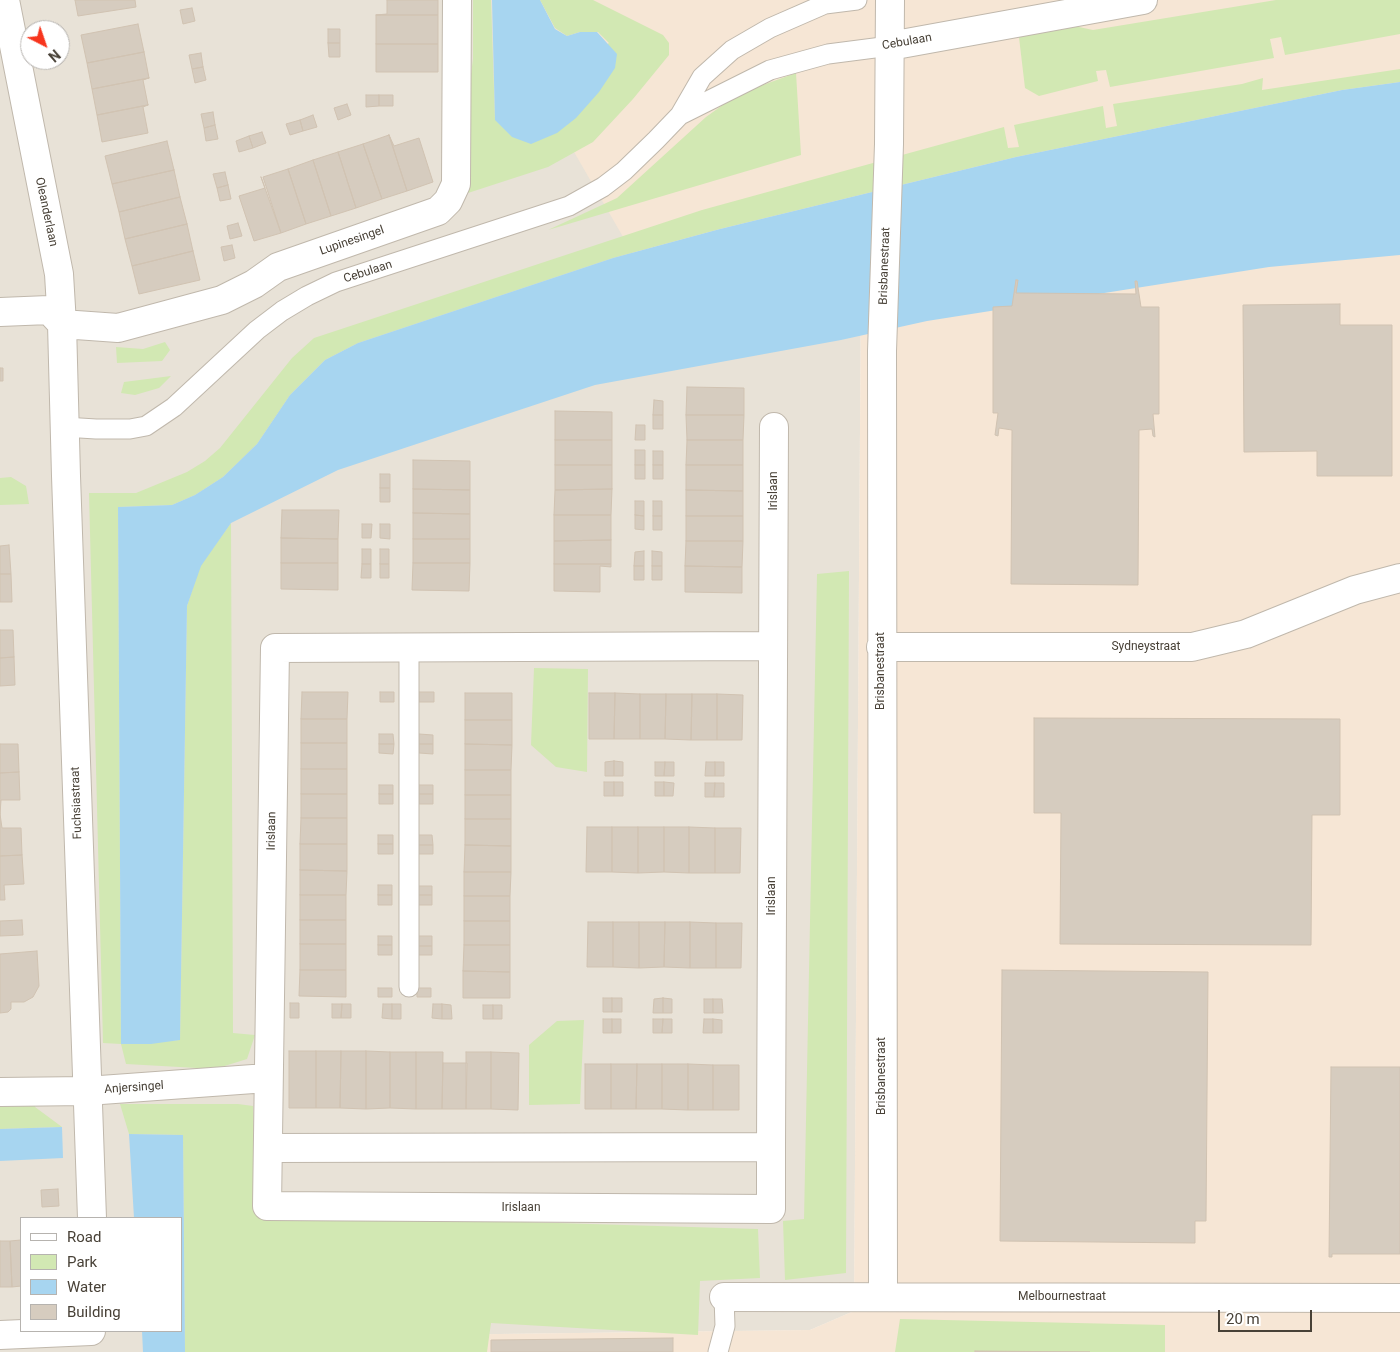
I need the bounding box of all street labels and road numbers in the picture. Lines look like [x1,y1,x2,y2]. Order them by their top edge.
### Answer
street label: Cebulaan [881,31,933,53]
street label: Oleanderlaan [32,176,60,248]
street label: Lupinesingel [318,223,386,259]
street label: Brisbanestraat [876,227,894,305]
street label: Cebulaan [342,257,394,287]
street label: Irislaan [767,471,781,511]
street label: Brisbanestraat [874,632,888,710]
street label: Sydneystraat [1111,640,1181,654]
street label: Fuchsiastraat [69,766,85,840]
street label: Irislaan [264,811,280,851]
street label: Irislaan [765,876,779,916]
street label: Brisbanestraat [875,1037,889,1115]
street label: Anjersingel [104,1079,164,1097]
street label: Irislaan [501,1201,541,1215]
street label: Melbournestraat [1018,1290,1106,1304]

